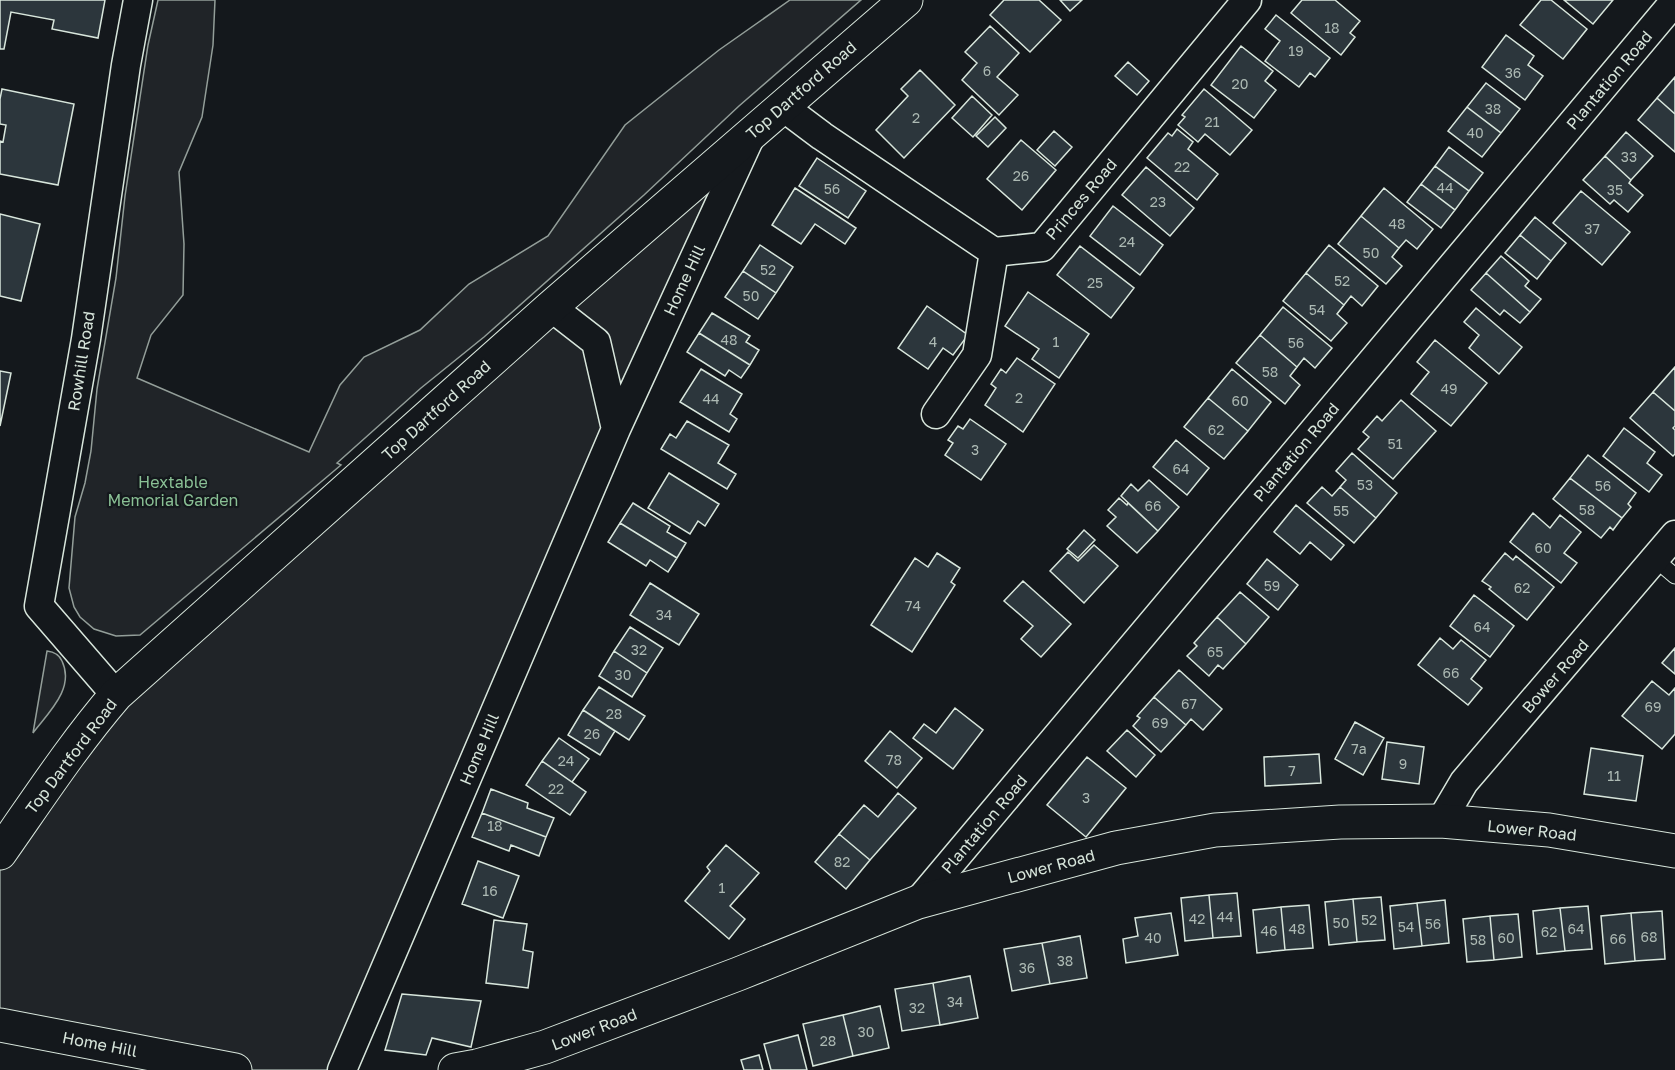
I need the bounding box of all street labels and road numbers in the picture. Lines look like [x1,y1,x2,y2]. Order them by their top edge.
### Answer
street label: Plantation Road [1562,26,1656,134]
street label: Top Dartford Road [742,37,860,143]
street label: Princes Road [1041,154,1121,244]
street label: Home Hill [659,241,709,319]
street label: Rowhill Road [63,310,99,412]
street label: Top Dartford Road [377,356,495,464]
street label: Plantation Road [1249,398,1343,506]
street label: Bower Road [1517,635,1593,717]
street label: Top Dartford Road [21,694,121,818]
street label: Home Hill [455,710,503,788]
street label: Plantation Road [937,770,1031,878]
street label: Lower Road [1486,815,1578,845]
street label: Lower Road [1005,845,1097,887]
street label: Lower Road [548,1004,640,1054]
street label: Home Hill [61,1027,139,1061]

